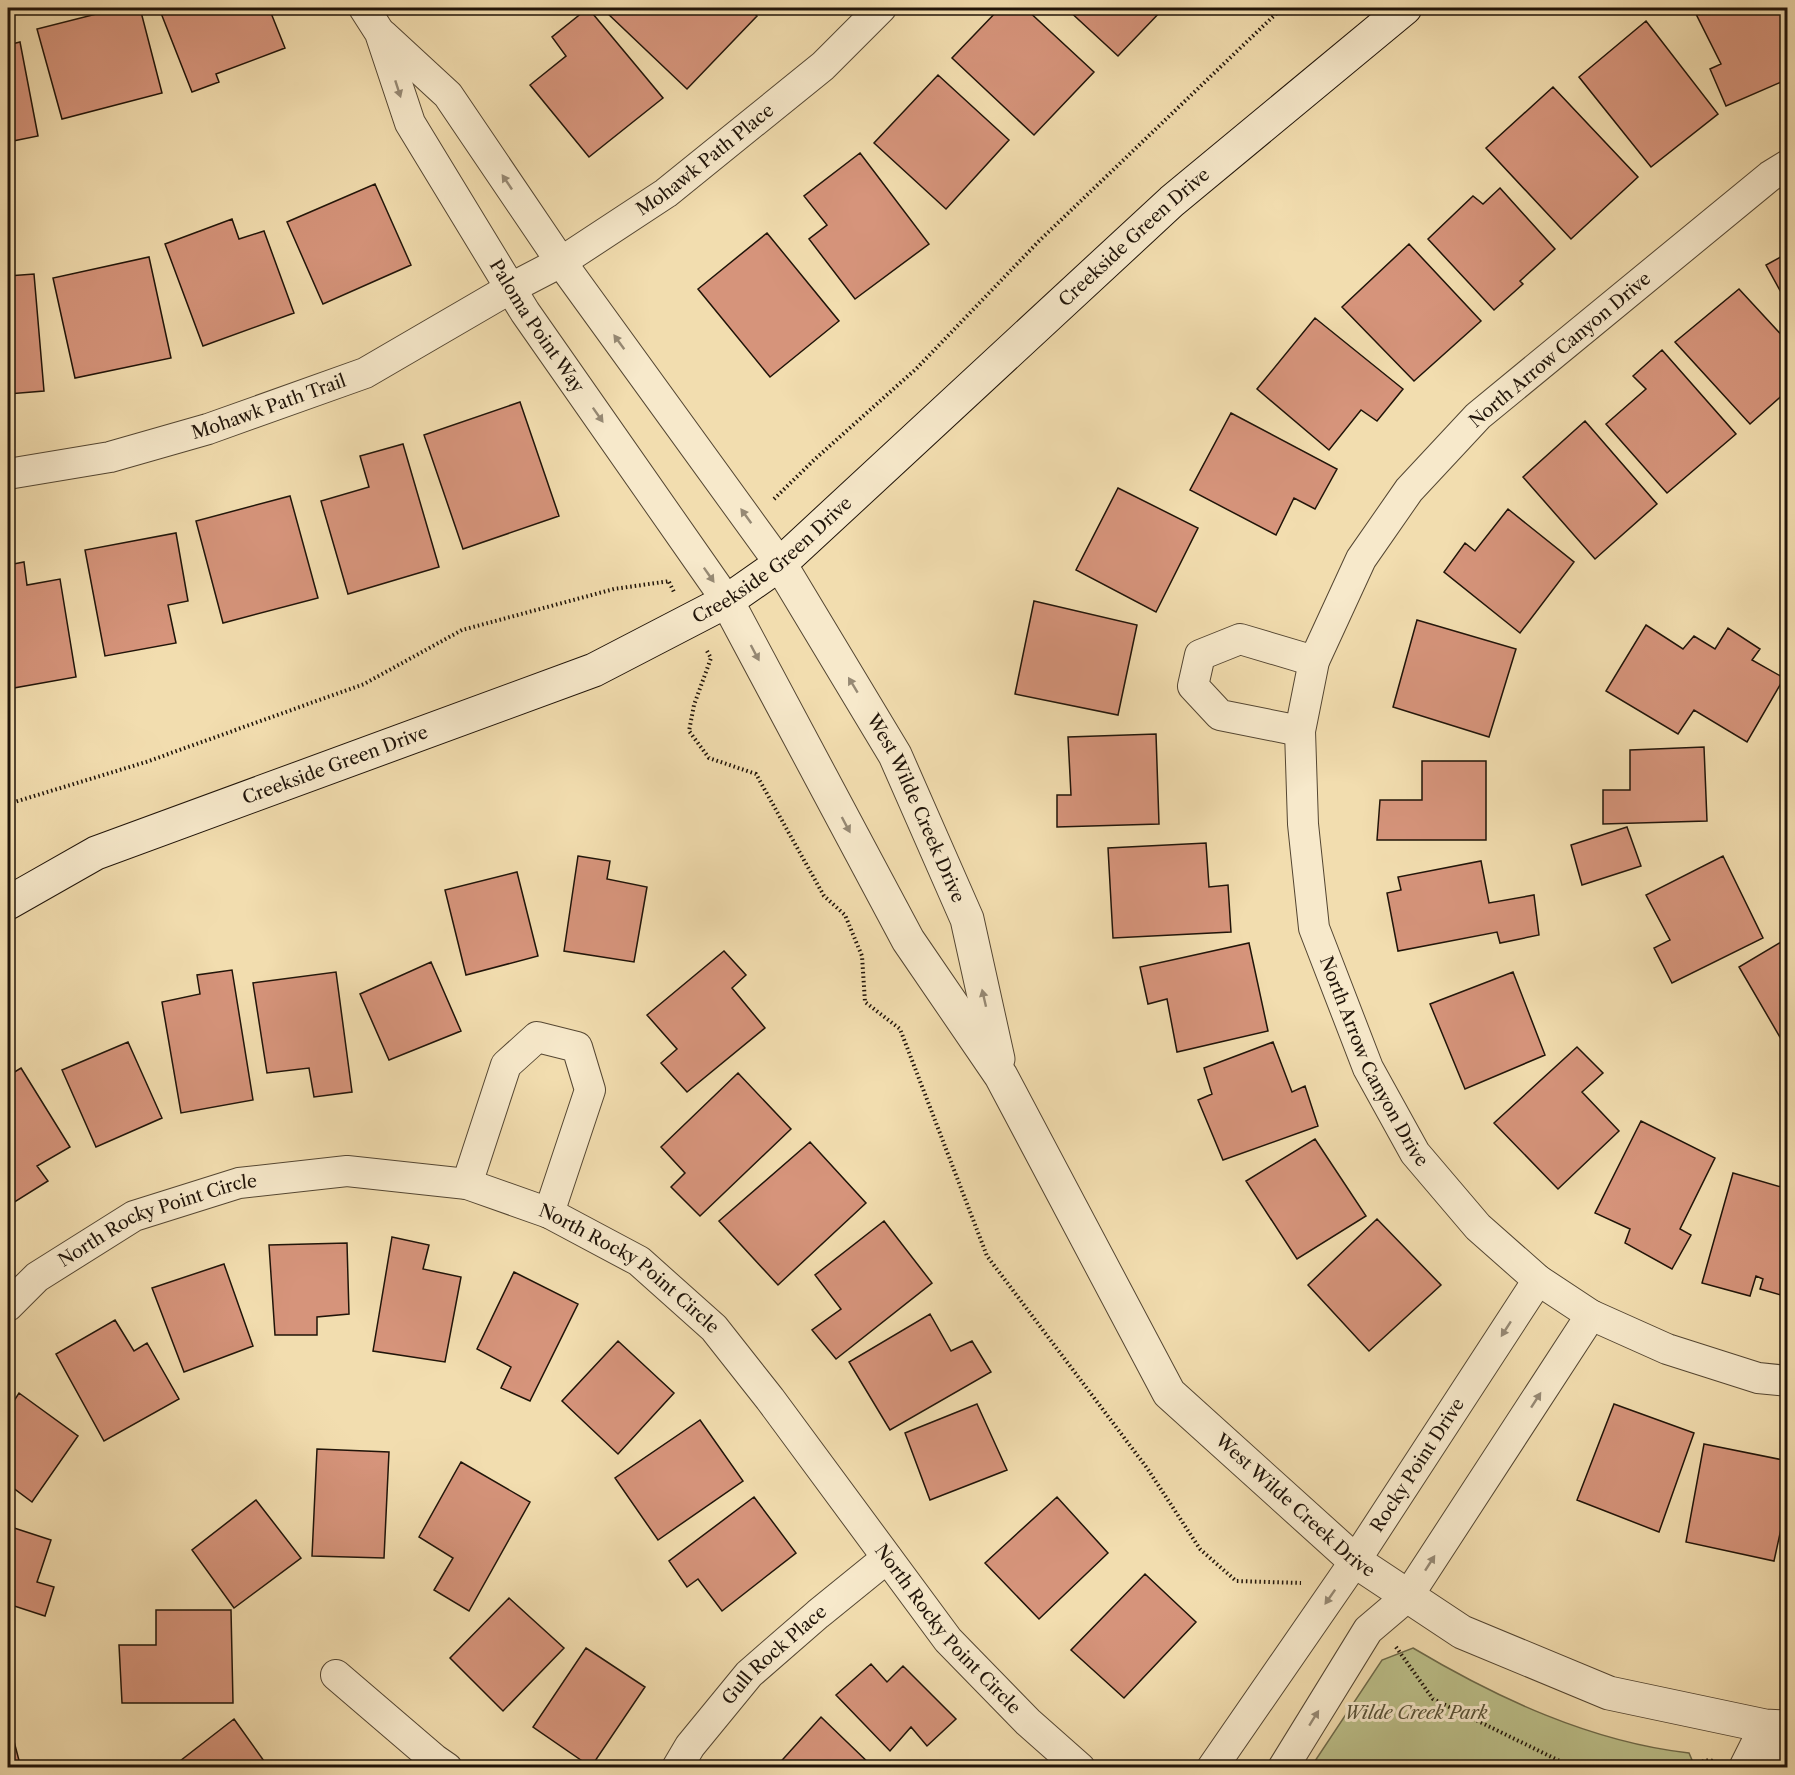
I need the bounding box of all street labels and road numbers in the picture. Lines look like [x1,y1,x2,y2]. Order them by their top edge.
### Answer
street label: Mohawk Path Place [632,99,778,220]
street label: Creekside Green Drive [1054,164,1214,311]
street label: Paloma Point Way [485,255,590,398]
street label: North Arrow Canyon Drive [1465,268,1655,432]
street label: Mohawk Path Trail [189,370,349,444]
street label: Creekside Green Drive [689,492,856,628]
street label: West Wilde Creek Drive [861,709,969,906]
street label: Creekside Green Drive [239,721,431,809]
street label: North Arrow Canyon Drive [1315,953,1433,1171]
street label: North Rocky Point Circle [54,1170,258,1272]
street label: North Rocky Point Circle [536,1199,724,1338]
street label: Rocky Point Drive [1366,1394,1469,1536]
street label: West Wilde Creek Drive [1210,1429,1379,1582]
street label: North Rocky Point Circle [870,1540,1025,1719]
street label: Gull Rock Place [717,1601,831,1709]

